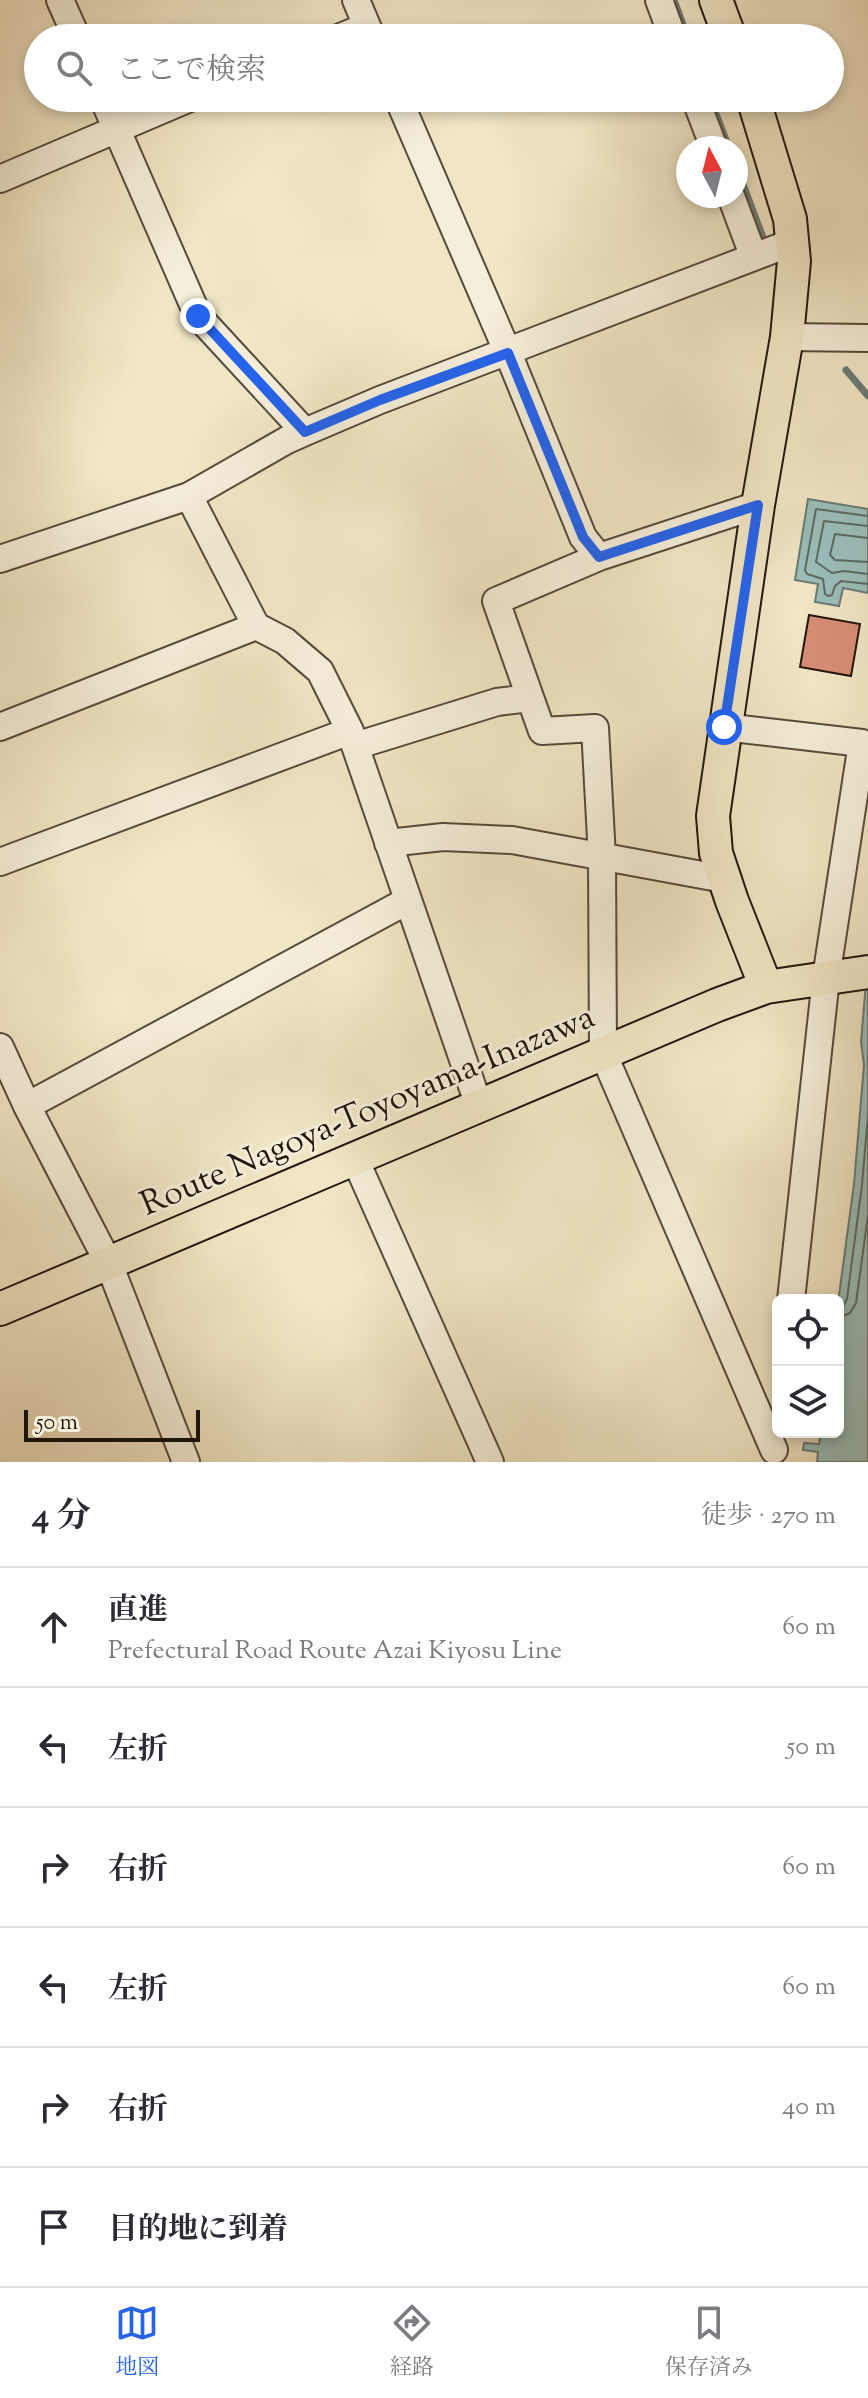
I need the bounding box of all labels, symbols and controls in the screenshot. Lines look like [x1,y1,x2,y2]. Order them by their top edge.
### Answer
search box [24,24,844,112]
icon: search [52,46,96,90]
text: ここで検索 [116,50,266,93]
north arrow [676,136,748,208]
route end [180,298,216,334]
route start [706,709,742,745]
street label: Route Nagoya-Toyoyama-Inazawa [133,994,603,1230]
map controls [772,1294,844,1438]
button: locate [772,1294,844,1366]
button: layers [772,1366,844,1438]
scale bar [24,1406,200,1442]
text: 50 m [36,1408,78,1440]
text: 4 分 [32,1493,90,1542]
text: 徒歩 · 270 m [701,1498,836,1535]
text: 直進 [108,1590,168,1633]
icon: ahead [32,1605,76,1649]
text: 60 m [782,1609,836,1646]
text: Prefectural Road Route Azai Kiyosu Line [108,1633,562,1670]
icon: left [32,1725,76,1769]
text: 左折 [108,1729,168,1772]
text: 50 m [786,1729,836,1766]
icon: right [32,1845,76,1889]
text: 右折 [108,1849,168,1892]
text: 60 m [782,1849,836,1886]
icon: left [32,1965,76,2009]
text: 左折 [108,1969,168,2012]
text: 60 m [782,1969,836,2006]
icon: right [32,2085,76,2129]
text: 右折 [108,2089,168,2132]
text: 40 m [782,2089,836,2126]
icon: arrive [32,2205,76,2249]
text: 目的地に到着 [108,2209,288,2252]
tab: 地図 [115,2301,159,2385]
tab: 経路 [390,2301,434,2385]
tab: 保存済み [665,2301,753,2385]

